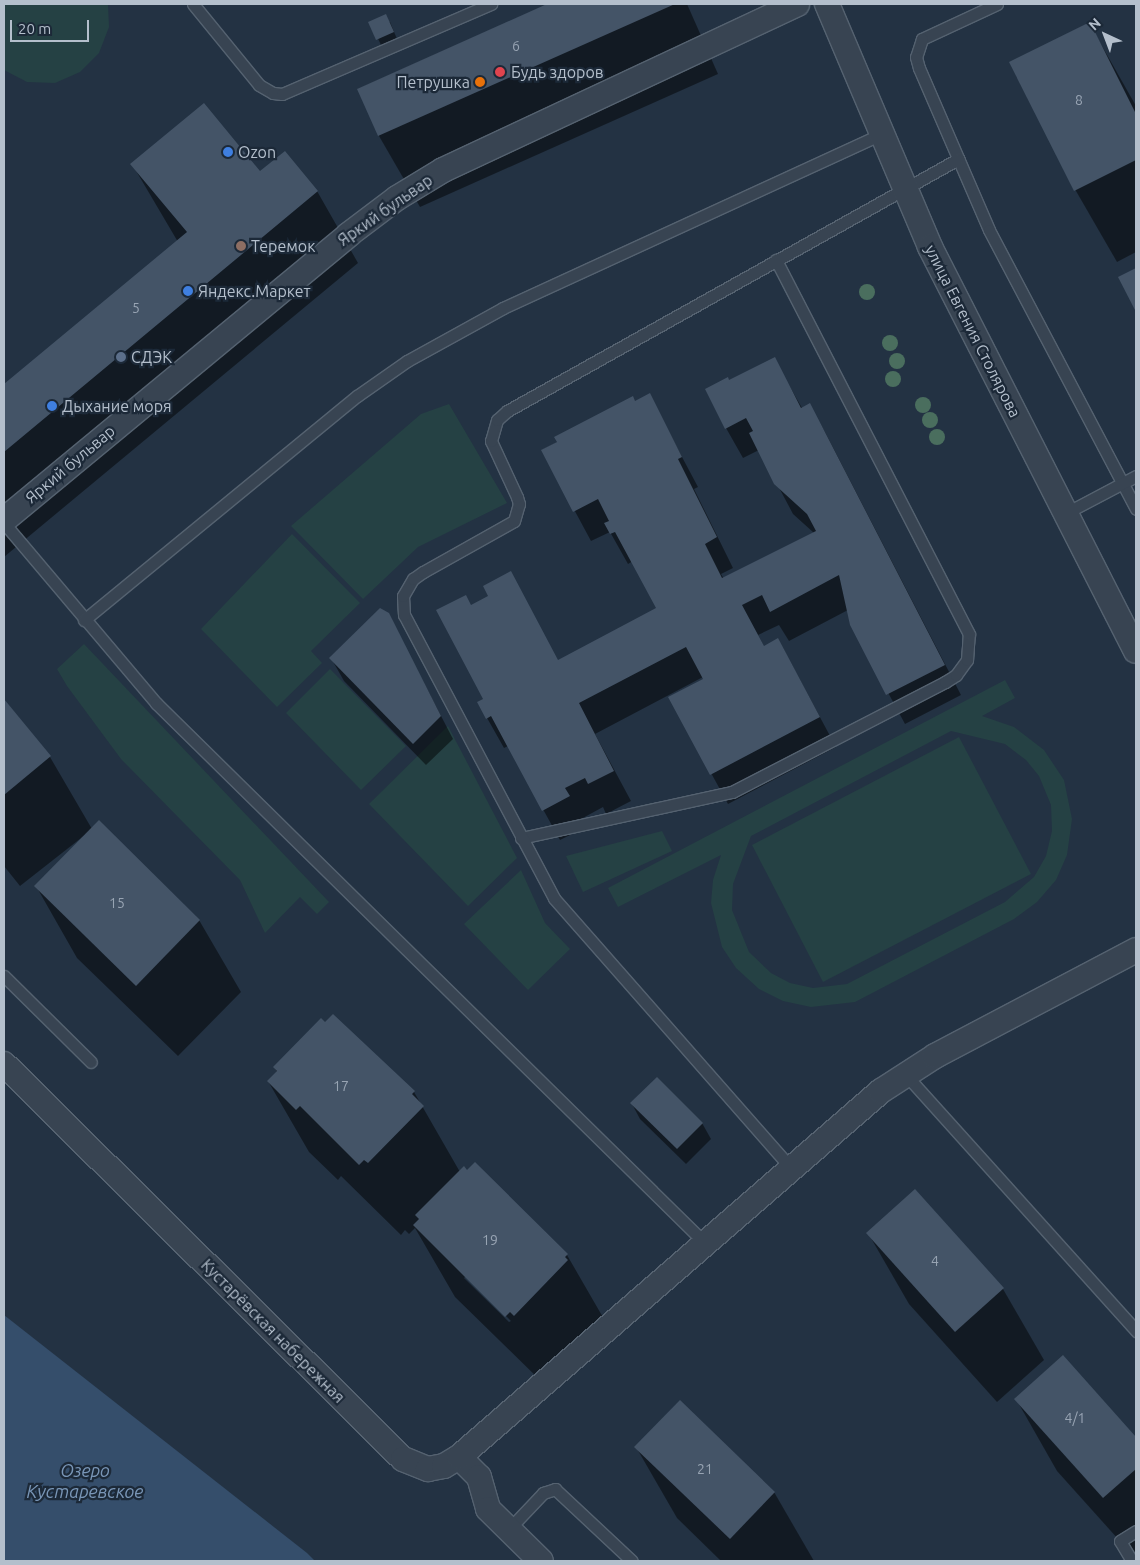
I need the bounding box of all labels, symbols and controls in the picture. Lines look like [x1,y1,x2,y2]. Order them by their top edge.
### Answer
scale bar [12,10,91,42]
north arrow [1080,10,1130,60]
text: N [1085,15,1104,33]
text: 20 m [18,20,51,37]
house number: 6 [512,38,520,54]
place label: Будь здоров [511,62,604,82]
marker: Будь здоров [493,65,507,79]
place label: Петрушка [397,72,470,92]
marker: Петрушка [474,76,486,88]
house number: 8 [1075,92,1083,108]
place label: Ozon [238,142,276,162]
marker: Ozon [222,146,234,158]
street label: Яркий бульвар [334,170,436,250]
place label: Теремок [251,236,315,256]
marker: Теремок [235,240,247,252]
street label: улица Евгения Столярова [921,241,1025,421]
place label: Яндекс.Маркет [198,281,311,301]
marker: Яндекс.Маркет [182,285,194,297]
house number: 5 [132,300,140,316]
place label: СДЭК [131,347,172,367]
marker: СДЭК [115,351,127,363]
place label: Дыхание моря [62,396,172,416]
marker: Дыхание моря [46,400,58,412]
street label: Яркий бульвар [21,421,119,507]
house number: 15 [109,895,125,911]
house number: 17 [333,1078,349,1094]
house number: 19 [482,1232,498,1248]
house number: 4 [931,1253,939,1269]
street label: Кустарёвская набережная [197,1255,349,1407]
house number: 4/1 [1065,1410,1085,1426]
water label: Озеро Кустаревское [27,1460,143,1502]
house number: 21 [697,1461,713,1477]

